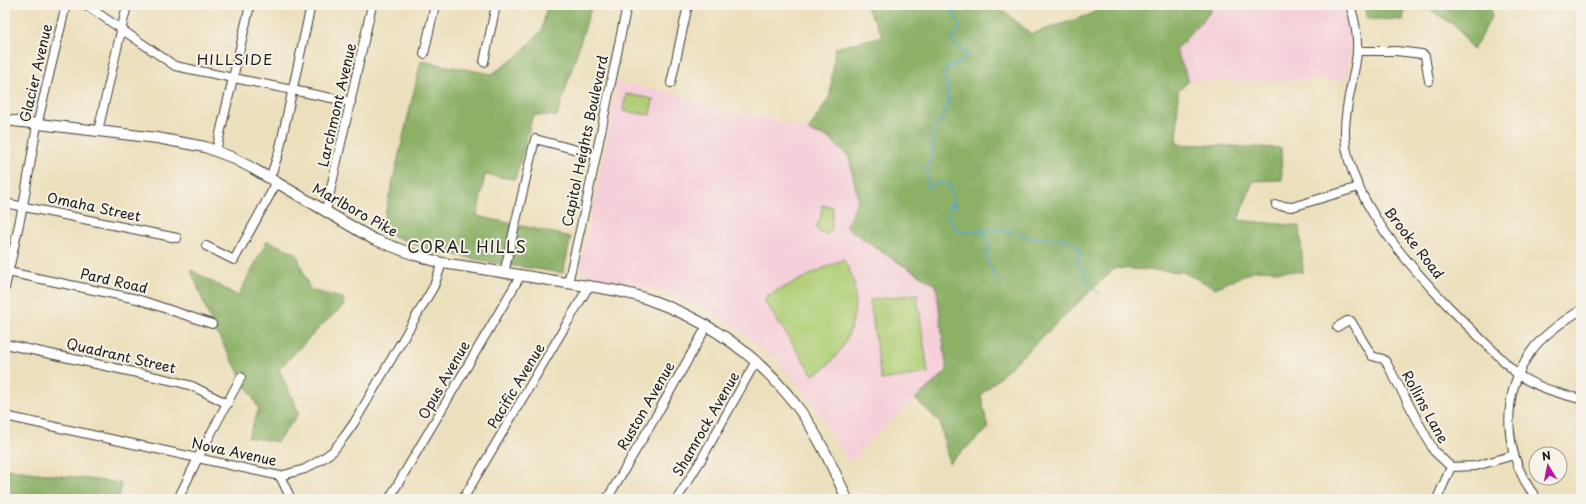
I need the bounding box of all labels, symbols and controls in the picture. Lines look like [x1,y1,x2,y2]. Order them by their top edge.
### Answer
street label: Glacier Avenue [14,21,57,124]
street label: Larchmont Avenue [312,40,361,169]
district label: HILLSIDE [197,47,273,70]
street label: Capitol Heights Boulevard [556,53,613,229]
street label: Marlboro Pike [309,177,402,242]
street label: Omaha Street [45,186,143,227]
street label: Brooke Road [1380,202,1449,283]
district label: CORAL HILLS [407,234,527,258]
street label: Pard Road [79,263,150,298]
street label: Quadrant Street [64,333,178,378]
street label: Opus Avenue [413,336,475,423]
street label: Pacific Avenue [482,339,550,432]
street label: Ruston Avenue [612,357,680,454]
street label: Shamrock Avenue [667,367,744,480]
street label: Rollins Lane [1397,367,1454,447]
street label: Nova Avenue [189,432,279,471]
north arrow [1528,446,1568,486]
text: N [1540,446,1552,465]

